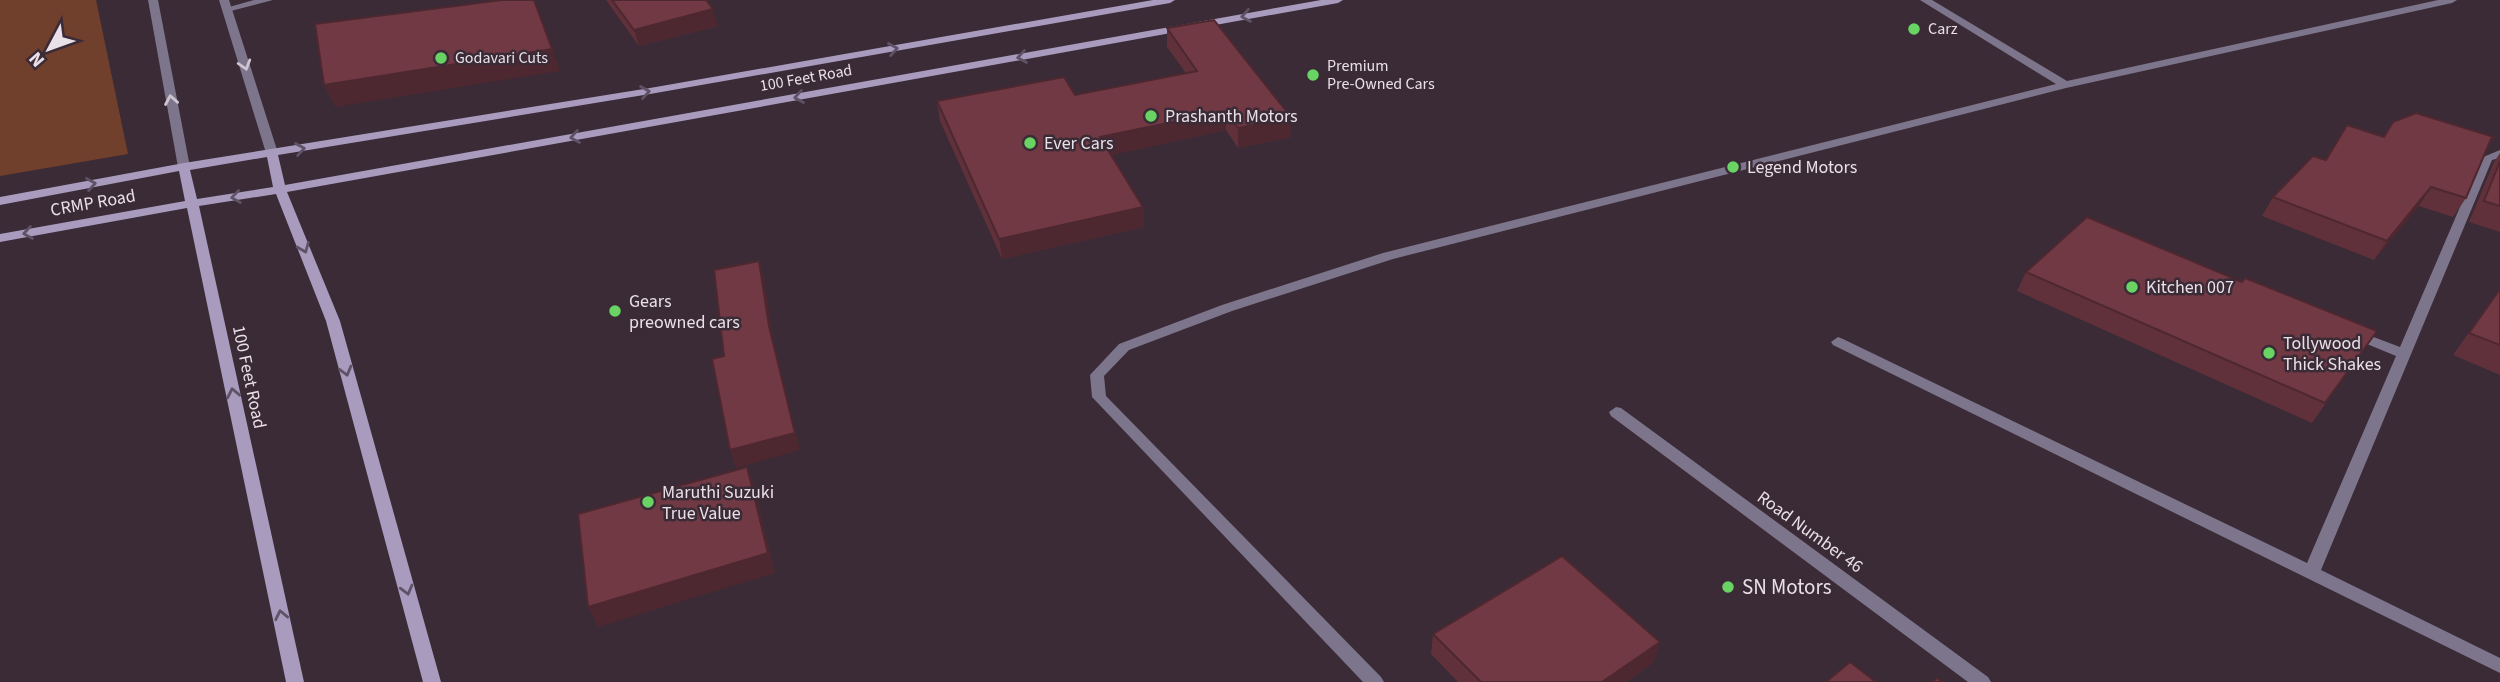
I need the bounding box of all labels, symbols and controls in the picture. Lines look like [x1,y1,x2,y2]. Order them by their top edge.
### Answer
one-way arrow [1240,8,1252,23]
north arrow [14,14,84,84]
place label: Carz [1928,18,1958,40]
marker: Carz [1906,21,1922,37]
one-way arrow [887,42,899,57]
text: N [23,46,52,73]
place label: Godavari Cuts [455,47,548,69]
one-way arrow [1017,49,1028,64]
marker: Godavari Cuts [433,50,449,66]
place label: Premium Pre-Owned Cars [1327,55,1435,95]
one-way arrow [236,59,251,71]
street label: 100 Feet Road [758,59,854,97]
marker: Premium Pre-Owned Cars [1305,67,1321,83]
one-way arrow [639,85,651,100]
one-way arrow [793,89,805,104]
one-way arrow [165,94,180,106]
place label: Prashanth Motors [1165,104,1298,129]
marker: Prashanth Motors [1143,108,1159,124]
one-way arrow [569,129,581,144]
place label: Ever Cars [1044,131,1114,156]
marker: Ever Cars [1022,135,1038,151]
one-way arrow [294,142,305,157]
place label: Legend Motors [1747,155,1857,180]
marker: Legend Motors [1725,159,1741,175]
one-way arrow [85,177,97,192]
street label: CRMP Road [48,183,138,223]
one-way arrow [230,189,242,204]
one-way arrow [22,224,34,239]
one-way arrow [296,241,310,253]
place label: Kitchen 007 [2146,275,2234,300]
marker: Kitchen 007 [2124,279,2140,295]
place label: Gears preowned cars [629,289,740,335]
marker: Gears preowned cars [607,303,623,319]
street label: 100 Feet Road [226,323,272,431]
place label: Tollywood Thick Shakes [2283,331,2381,377]
marker: Tollywood Thick Shakes [2261,345,2277,361]
one-way arrow [338,365,353,377]
one-way arrow [227,387,241,399]
place label: Maruthi Suzuki True Value [662,480,774,526]
street label: Road Number 46 [1752,485,1868,579]
marker: Maruthi Suzuki True Value [640,494,656,510]
place label: SN Motors [1742,572,1832,602]
marker: SN Motors [1720,579,1736,595]
one-way arrow [398,584,413,596]
one-way arrow [275,609,289,621]

